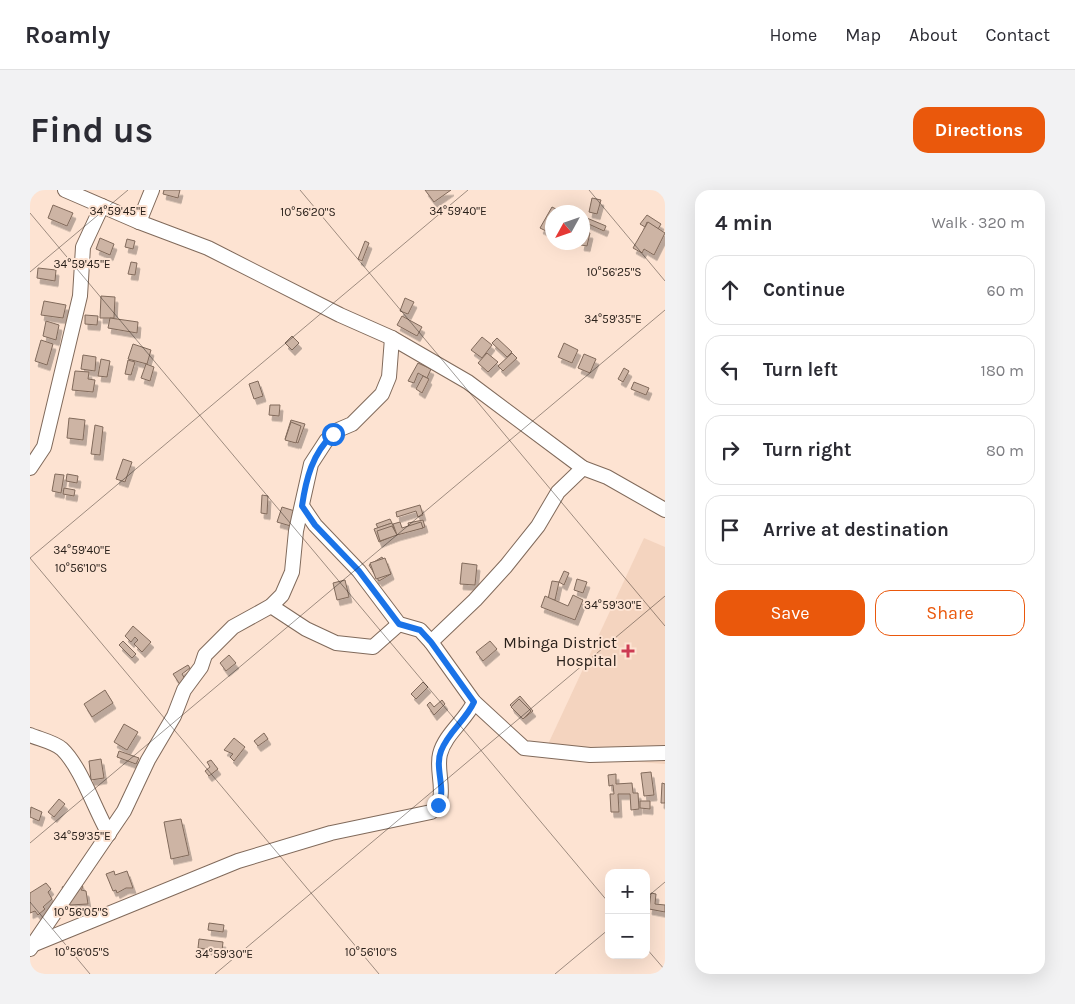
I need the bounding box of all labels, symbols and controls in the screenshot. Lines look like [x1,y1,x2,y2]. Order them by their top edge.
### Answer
text: Roamly [25,21,110,49]
text: Home [769,24,817,46]
text: Map [845,24,881,46]
text: About [909,24,958,46]
text: Contact [986,24,1050,46]
button: Directions [913,107,1045,153]
text: Find us [30,110,153,151]
text: 34°59'45"E [89,204,147,218]
text: 34°59'40"E [429,204,487,218]
text: 10°56'20"S [280,205,336,219]
north arrow [545,205,590,250]
text: 4 min [715,211,773,235]
text: Walk · 320 m [931,213,1025,232]
text: 34°59'45"E [53,257,111,271]
text: 10°56'25"S [586,265,642,279]
icon: ahead [716,276,744,304]
text: Continue [763,279,845,301]
text: 60 m [987,281,1024,300]
text: 34°59'35"E [584,312,642,326]
icon: left [716,356,744,384]
text: Turn left [763,359,838,381]
text: 180 m [981,361,1024,380]
route start [322,423,345,446]
icon: right [716,436,744,464]
text: Turn right [763,439,852,461]
text: 80 m [986,441,1024,460]
icon: arrive [716,516,744,544]
text: Arrive at destination [763,519,949,541]
text: 34°59'40"E [53,543,111,557]
text: 10°56'10"S [55,561,107,575]
button: Save [715,590,865,636]
button: Share [875,590,1025,636]
text: 34°59'30"E [584,598,642,612]
place label: Mbinga District Hospital [503,633,617,670]
marker: Mbinga District Hospital [621,644,635,658]
route end [427,794,450,817]
text: 34°59'35"E [53,829,111,843]
map controls [605,869,650,959]
button: + [605,869,650,914]
text: 10°56'05"S [53,905,109,919]
button: − [605,914,650,959]
text: 10°56'05"S [54,945,110,959]
text: 10°56'10"S [345,945,397,959]
text: 34°59'30"E [195,947,253,961]

